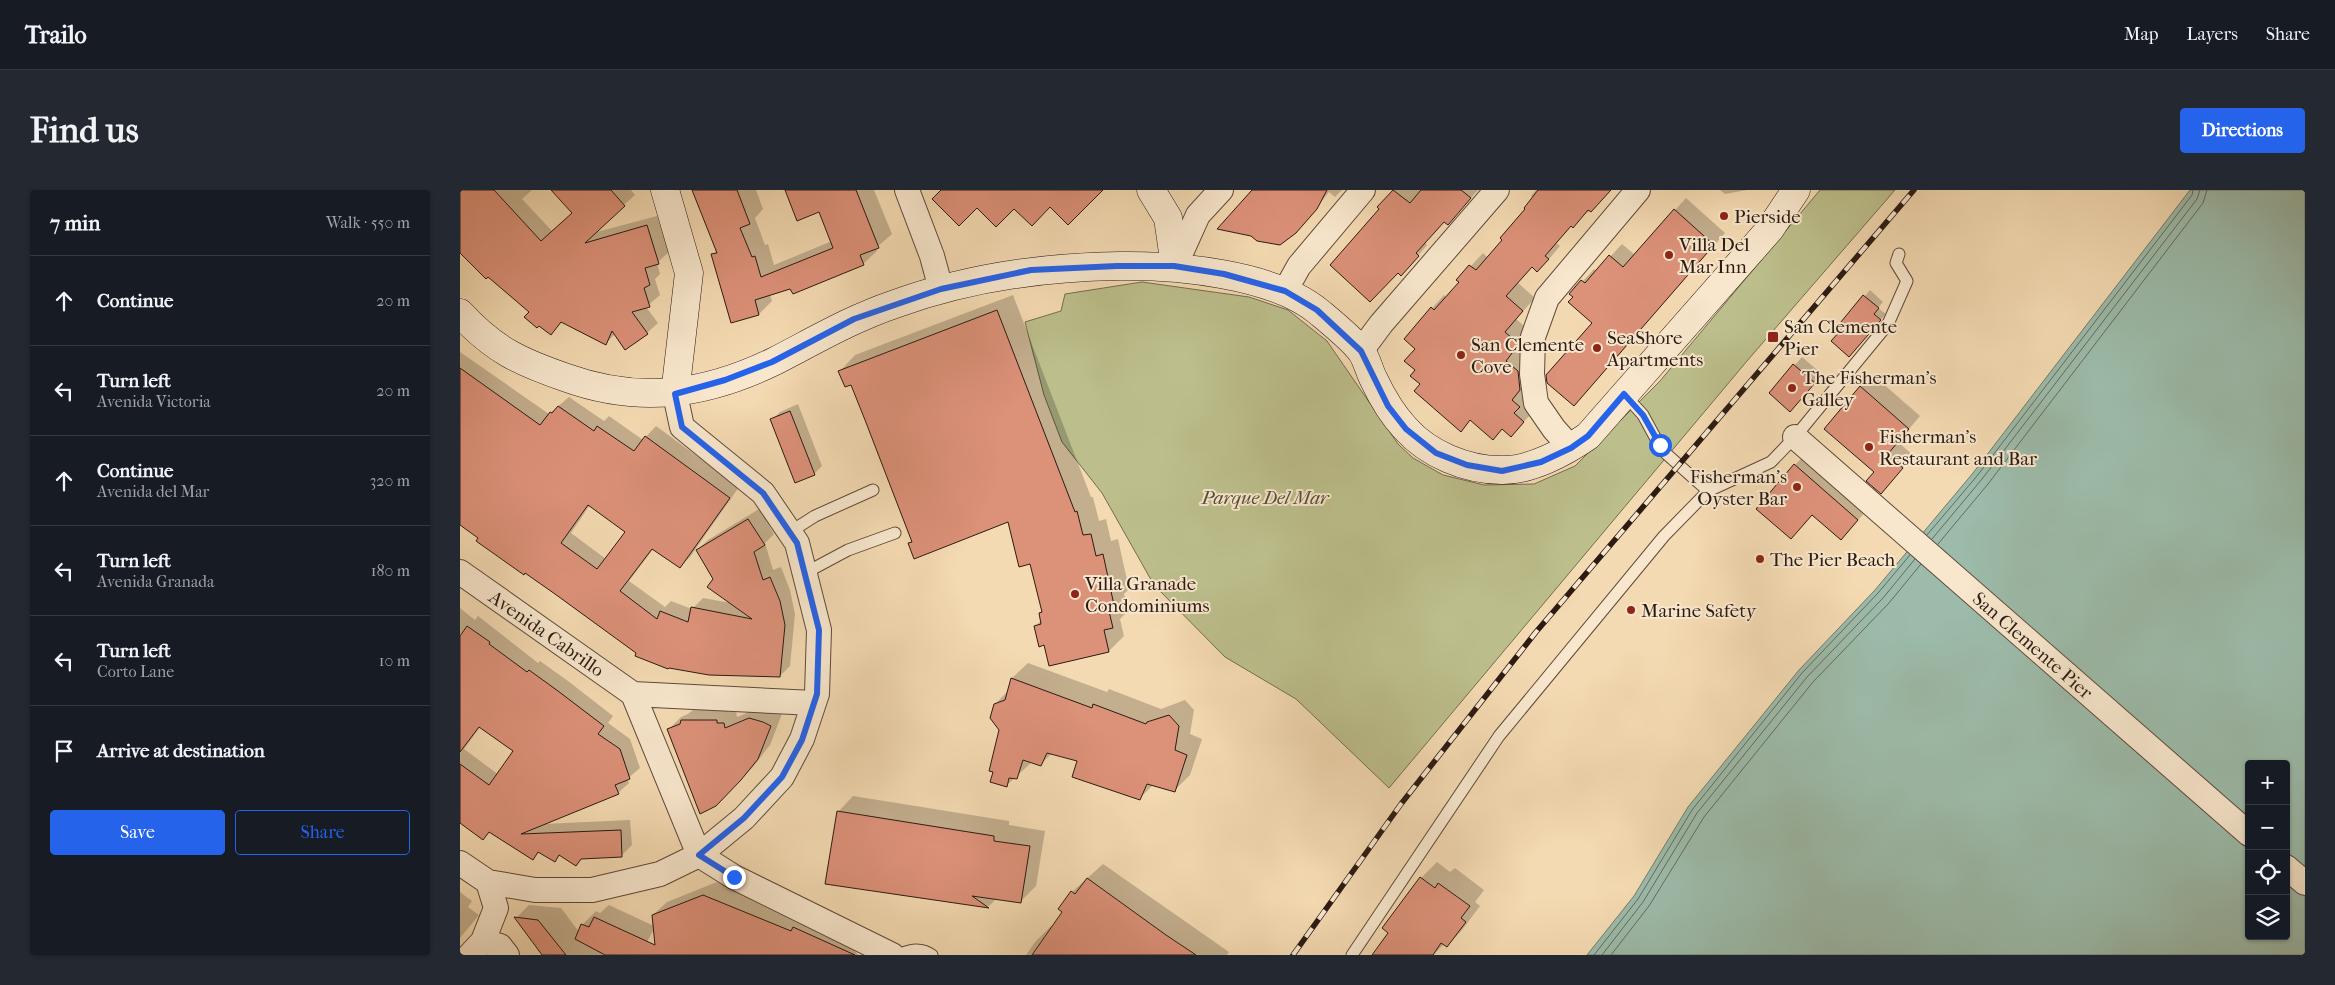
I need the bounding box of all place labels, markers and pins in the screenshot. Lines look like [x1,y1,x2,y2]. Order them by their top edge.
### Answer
place label: Pierside [1734,206,1801,228]
marker: Pierside [1718,210,1730,222]
place label: Villa Del Mar Inn [1678,234,1749,278]
marker: Villa Del Mar Inn [1663,249,1675,261]
place label: San Clemente Pier [1784,316,1897,360]
place label: SeaShore Apartments [1606,327,1703,371]
marker: San Clemente Pier [1766,330,1780,344]
place label: San Clemente Cove [1471,334,1584,378]
marker: SeaShore Apartments [1591,342,1603,354]
marker: San Clemente Cove [1455,349,1467,361]
place label: The Fisherman's Galley [1802,367,1937,411]
marker: The Fisherman's Galley [1786,382,1798,394]
place label: Fisherman's Restaurant and Bar [1879,426,2038,470]
marker: Fisherman's Restaurant and Bar [1863,441,1875,453]
place label: Fisherman's Oyster Bar [1690,466,1788,510]
marker: Fisherman's Oyster Bar [1791,481,1803,493]
place label: The Pier Beach [1770,549,1896,571]
marker: The Pier Beach [1754,553,1766,565]
place label: Villa Granade Condominiums [1084,573,1210,617]
marker: Villa Granade Condominiums [1069,588,1081,600]
place label: Marine Safety [1641,600,1757,622]
marker: Marine Safety [1625,604,1637,616]

